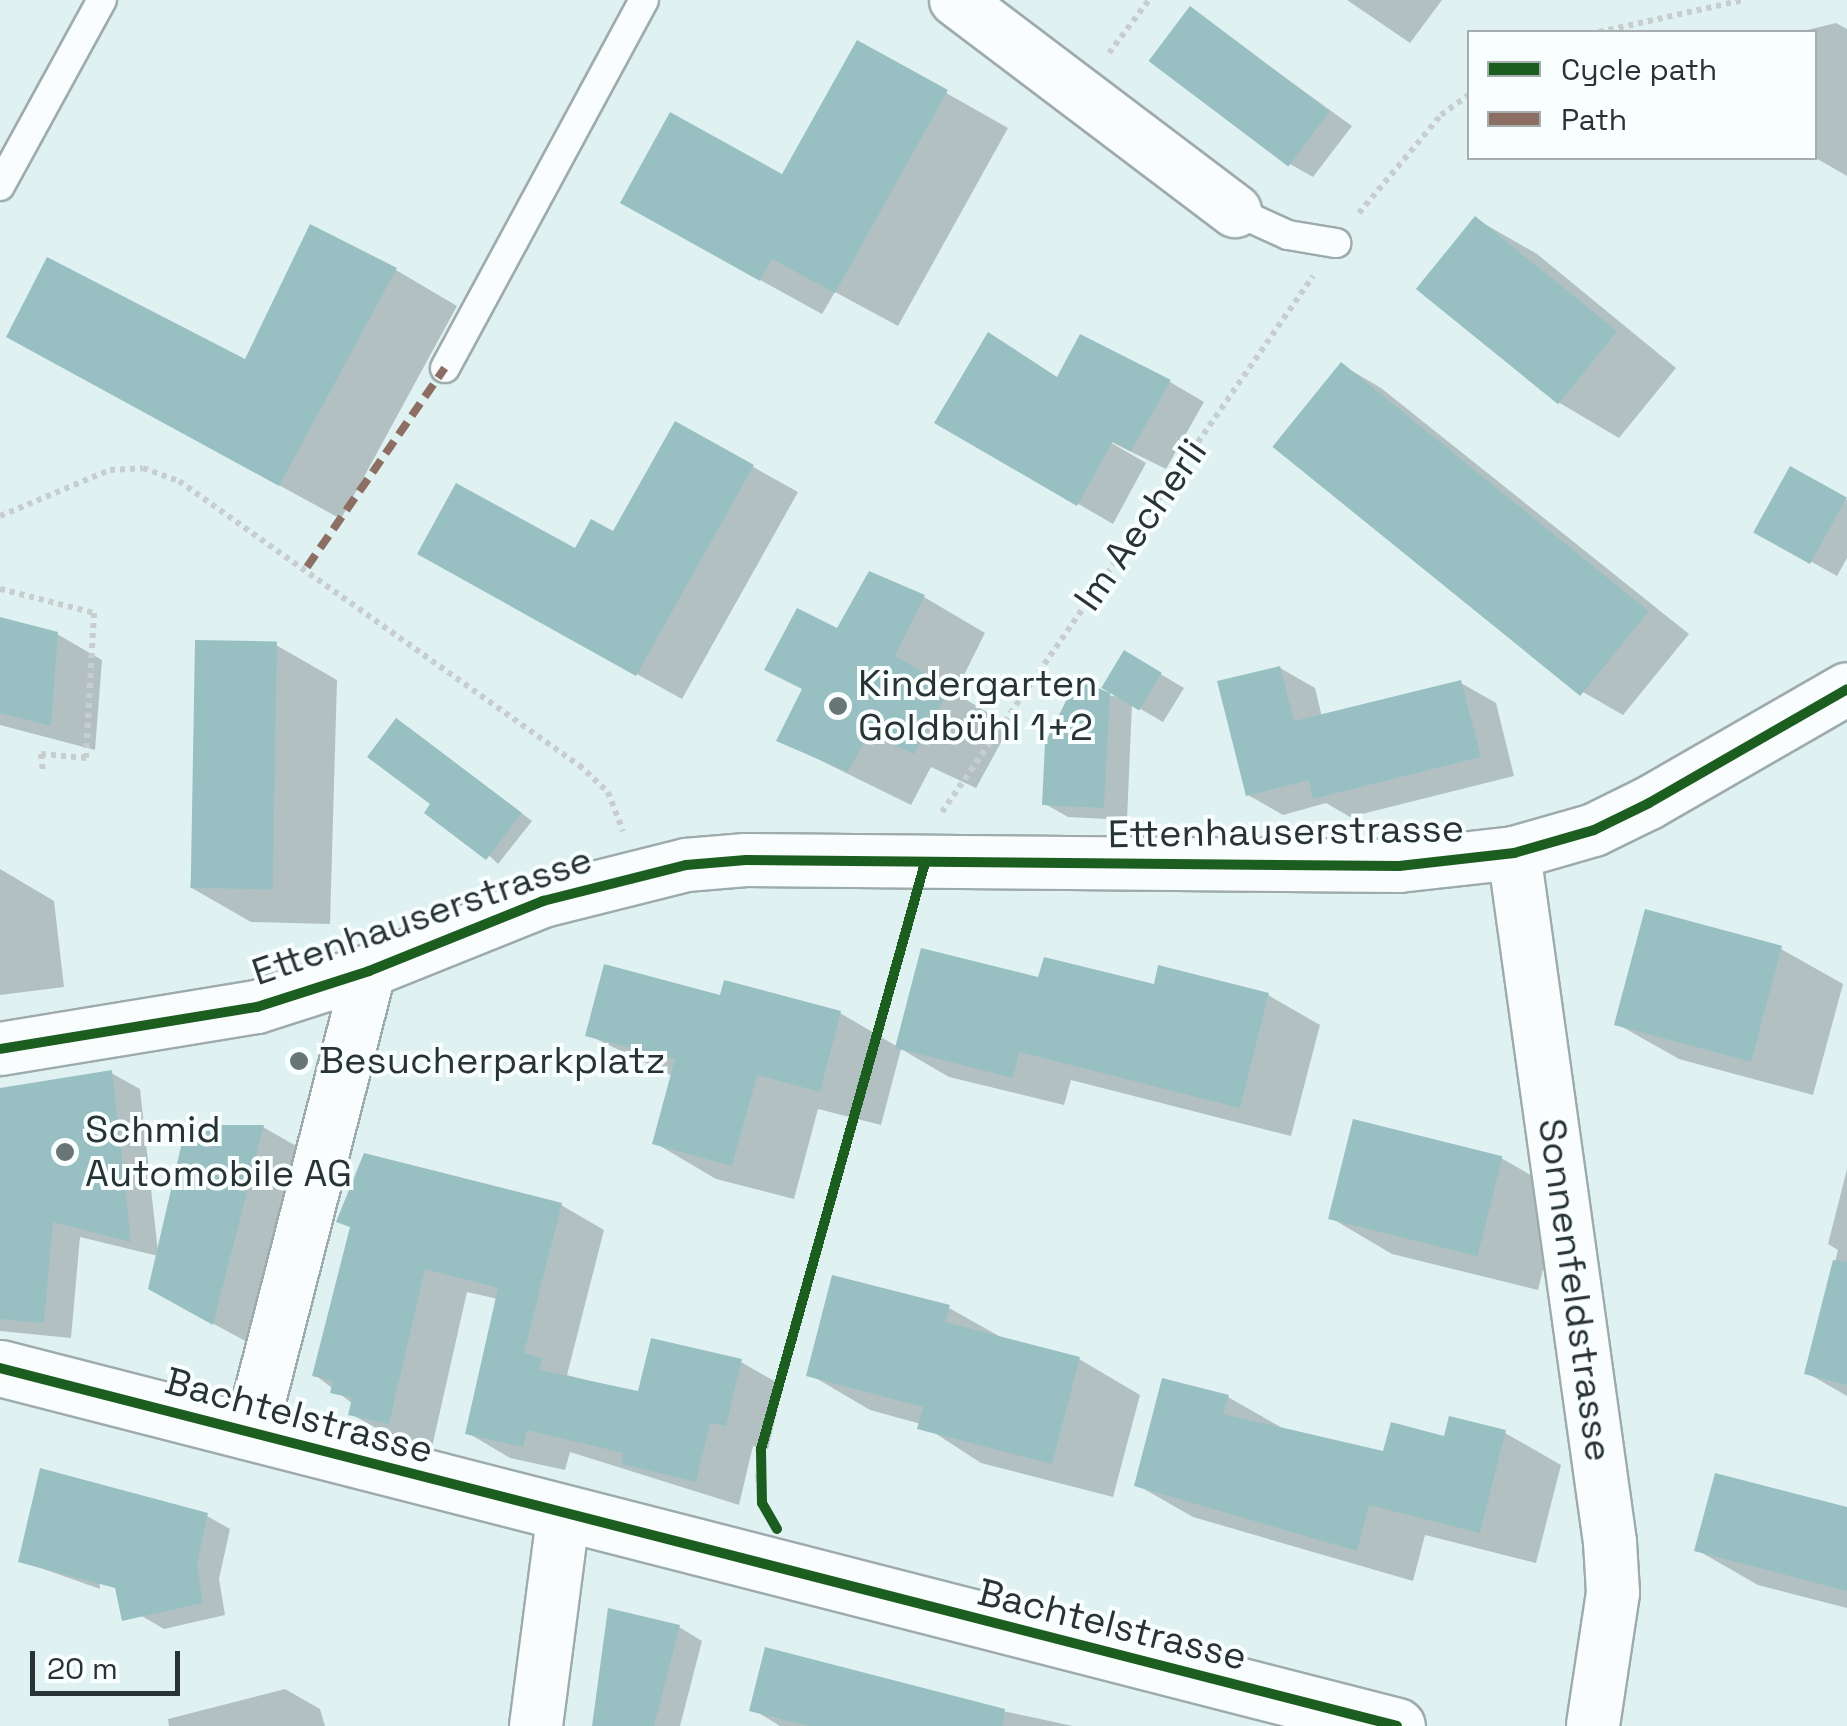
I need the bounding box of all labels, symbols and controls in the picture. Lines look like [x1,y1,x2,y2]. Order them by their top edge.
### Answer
legend [1467,30,1817,160]
text: Cycle path [1561,50,1717,89]
text: Path [1561,100,1627,139]
street label: Im Aecherli [1065,430,1217,620]
place label: Kindergarten Goldbühl 1+2 [858,661,1098,751]
marker: Kindergarten Goldbühl 1+2 [827,695,849,717]
street label: Ettenhauserstrasse [1107,806,1465,858]
street label: Ettenhauserstrasse [246,836,598,996]
place label: Besucherparkplatz [319,1038,666,1084]
marker: Besucherparkplatz [288,1050,310,1072]
place label: Schmid Automobile AG [85,1107,353,1196]
street label: Sonnenfeldstrasse [1528,1116,1622,1464]
marker: Schmid Automobile AG [54,1141,76,1163]
street label: Bachtelstrasse [160,1358,438,1474]
street label: Bachtelstrasse [973,1570,1251,1680]
scale bar [35,1631,185,1693]
text: 20 m [47,1649,118,1688]

